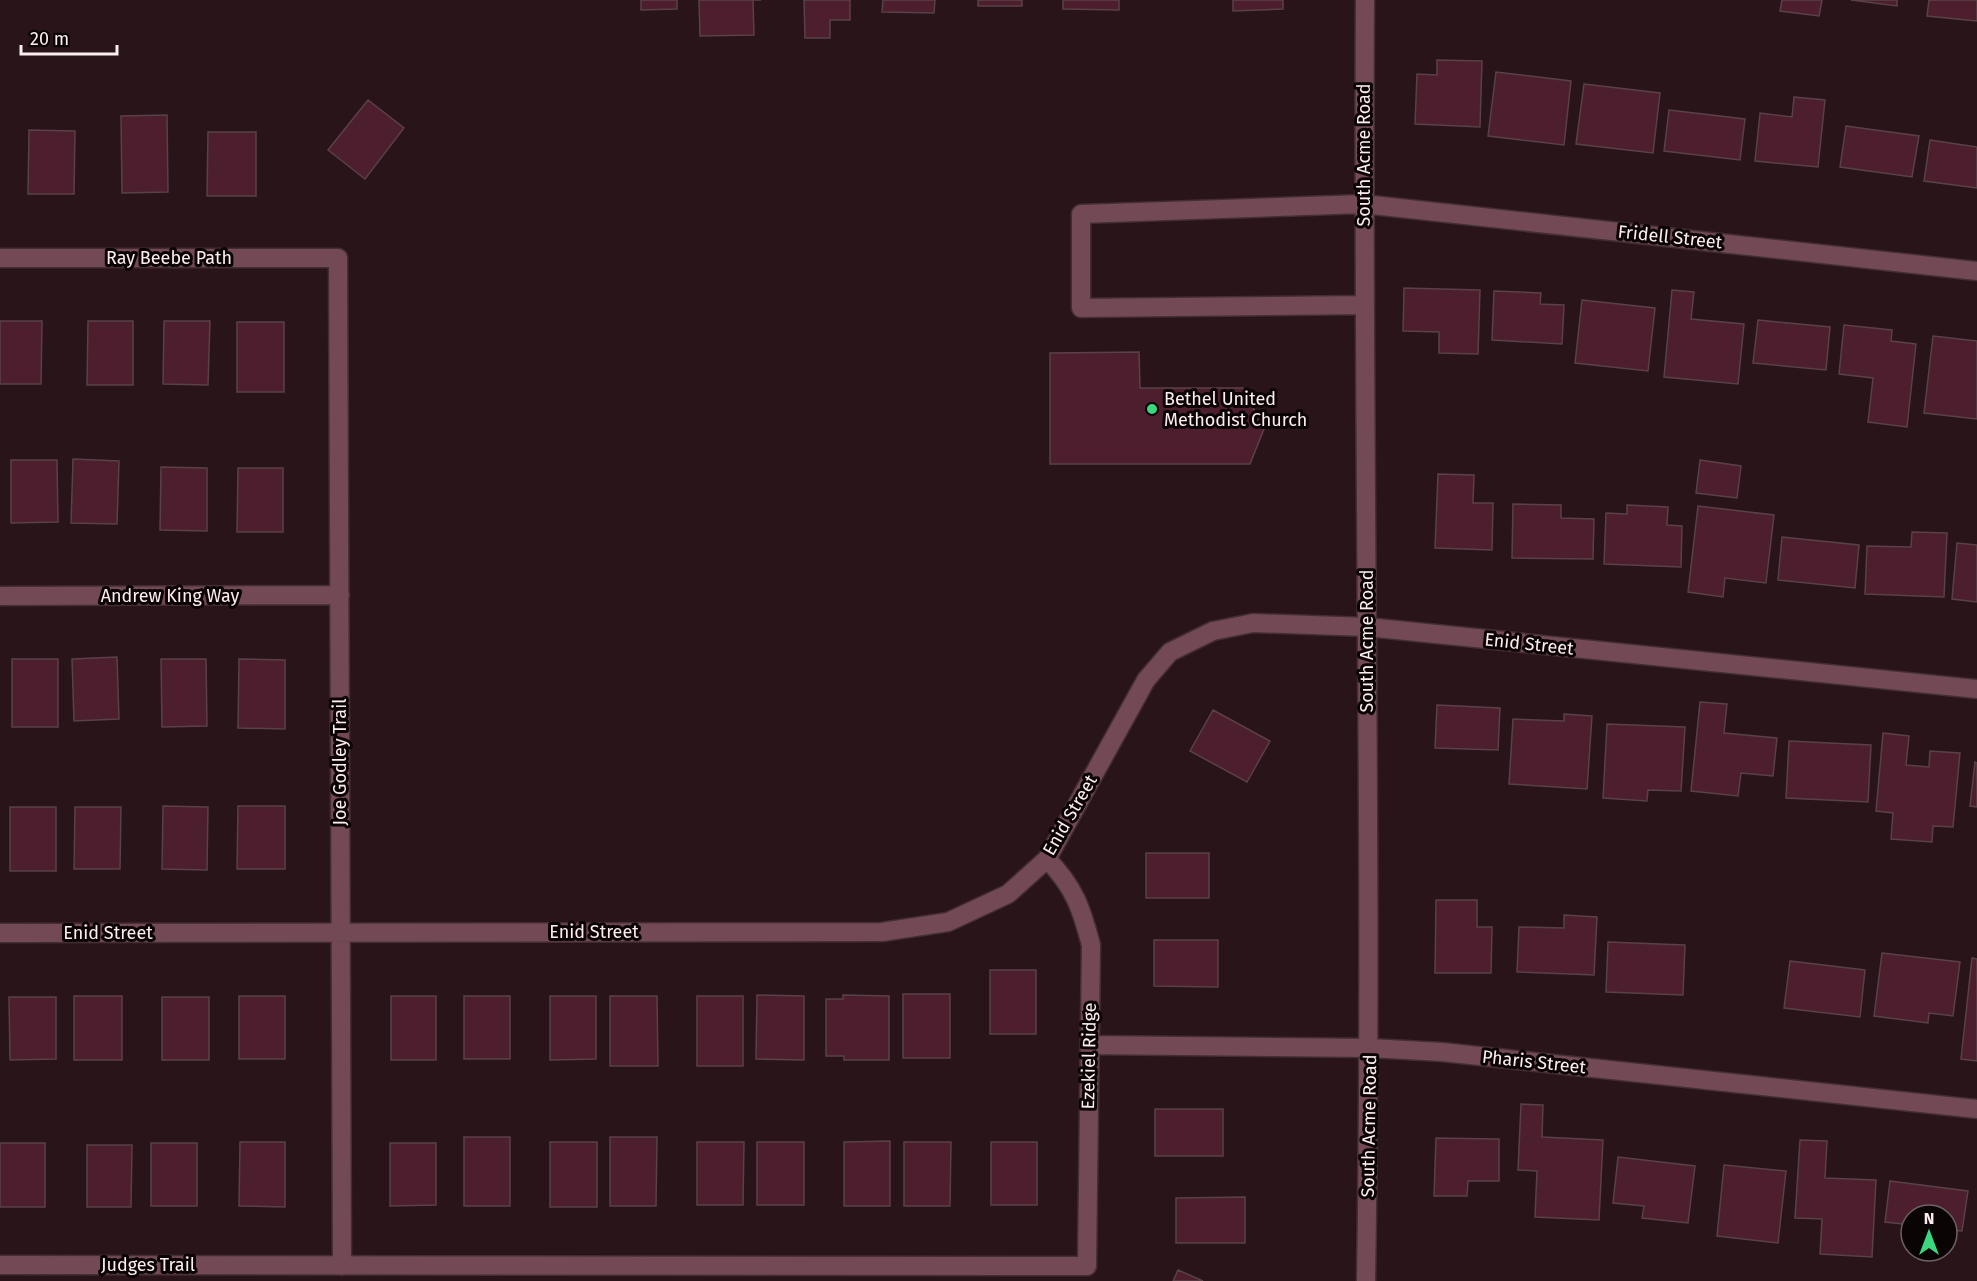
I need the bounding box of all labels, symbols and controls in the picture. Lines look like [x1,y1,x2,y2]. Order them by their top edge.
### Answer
scale bar [21,18,117,56]
text: 20 m [30,28,69,50]
street label: South Acme Road [1353,83,1375,227]
street label: Fridell Street [1617,221,1724,253]
street label: Ray Beebe Path [106,247,232,269]
place label: Bethel United Methodist Church [1164,388,1307,431]
marker: Bethel United Methodist Church [1145,402,1159,416]
street label: South Acme Road [1356,569,1378,713]
street label: Andrew King Way [101,585,239,607]
street label: Enid Street [1483,628,1575,660]
street label: Joe Godley Trail [329,699,351,826]
street label: Enid Street [1038,770,1102,859]
street label: Enid Street [549,921,639,943]
street label: Enid Street [63,922,153,944]
street label: Ezekiel Ridge [1077,1002,1101,1110]
street label: Pharis Street [1481,1046,1588,1078]
street label: South Acme Road [1357,1054,1381,1198]
north arrow [1899,1203,1959,1263]
text: N [1924,1209,1934,1228]
street label: Judges Trail [101,1254,195,1276]

